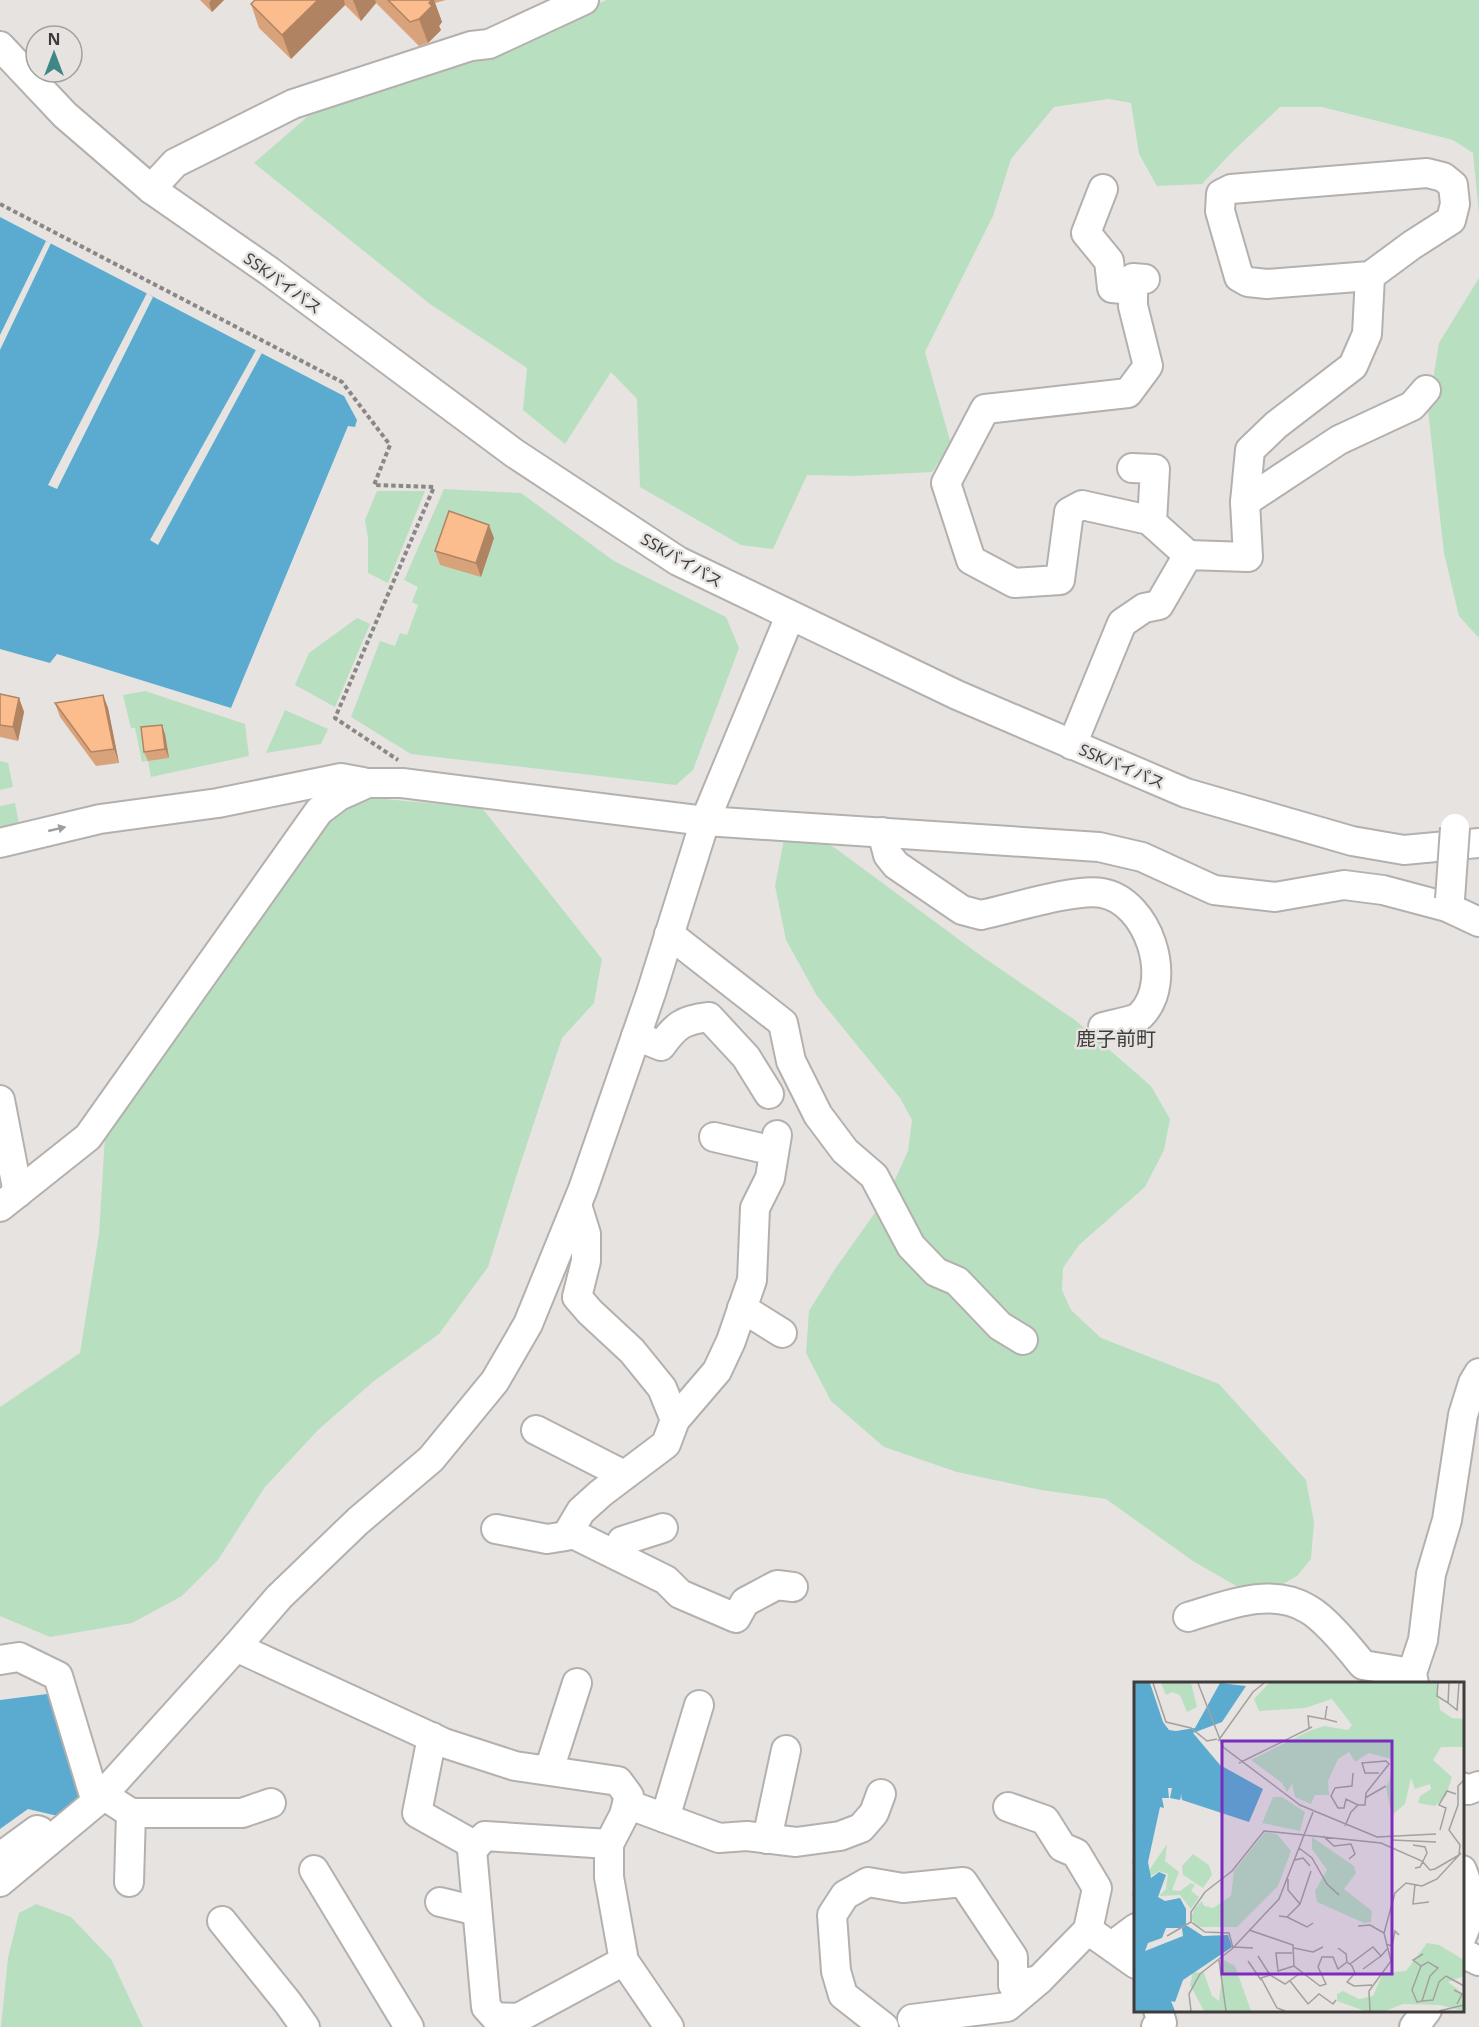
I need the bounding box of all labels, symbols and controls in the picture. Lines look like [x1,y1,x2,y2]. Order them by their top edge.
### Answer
north arrow [24,24,84,84]
text: N [47,28,61,50]
street label: SSKバイパス [240,247,326,319]
street label: SSKバイパス [637,528,727,592]
street label: SSKバイパス [1076,738,1168,794]
one-way arrow [48,824,66,834]
district label: 鹿子前町 [1076,1025,1156,1052]
inset map [1134,1682,1464,2012]

